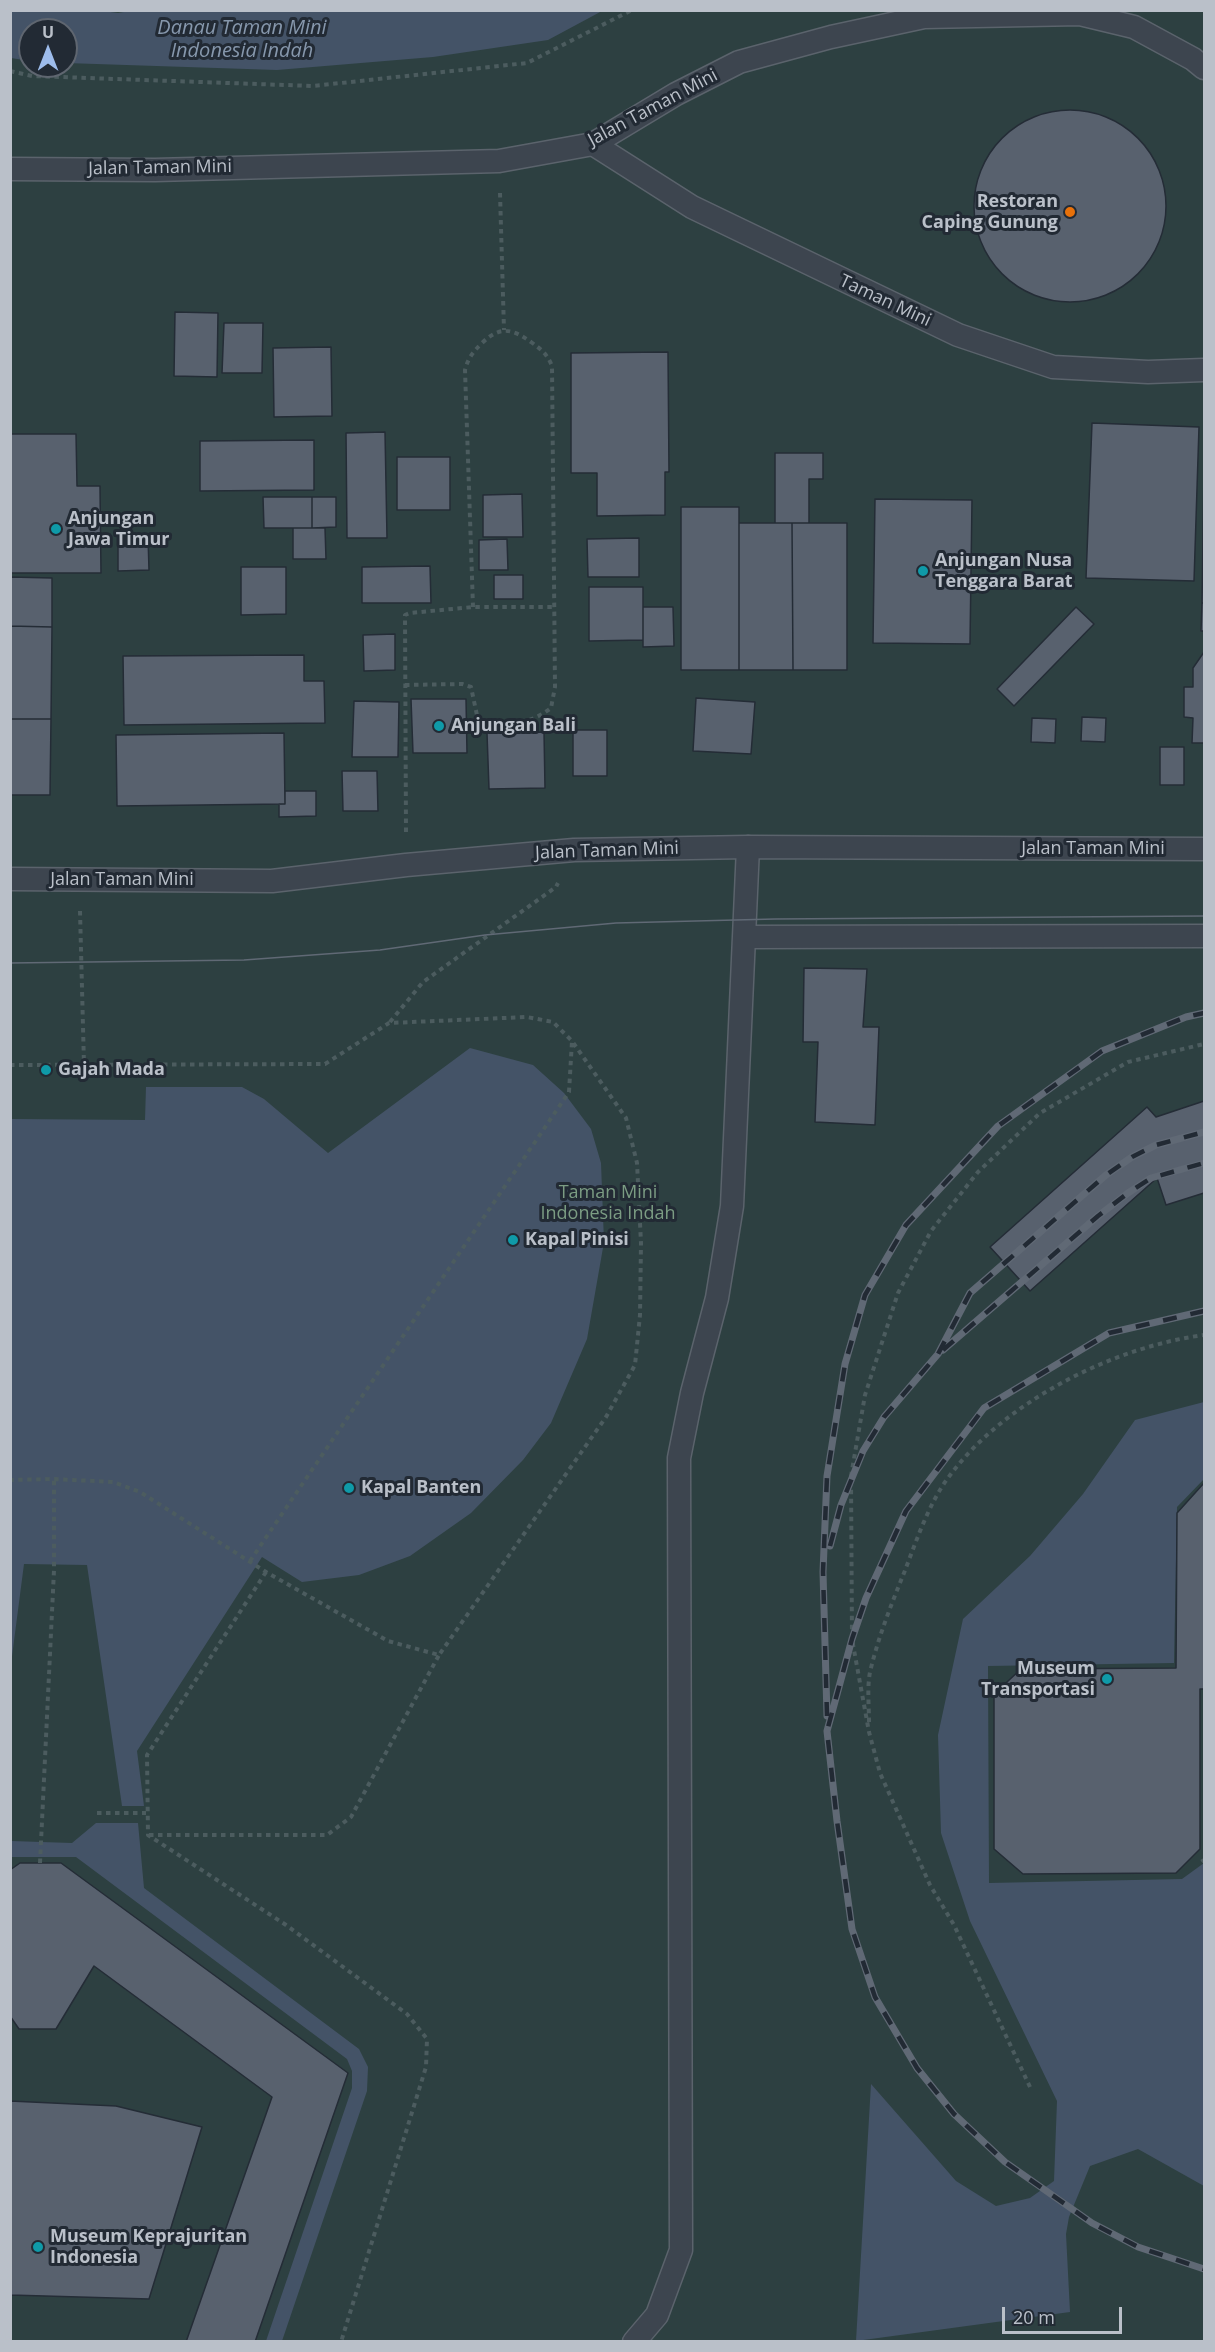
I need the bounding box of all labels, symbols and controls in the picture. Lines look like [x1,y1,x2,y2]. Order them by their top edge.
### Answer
water label: Danau Taman Mini Indonesia Indah [157,16,327,63]
north arrow [18,18,78,78]
text: U [42,21,54,43]
street label: Jalan Taman Mini [584,65,722,151]
street label: Jalan Taman Mini [88,156,232,180]
place label: Restoran Caping Gunung [922,191,1058,234]
marker: Restoran Caping Gunung [1063,205,1077,219]
street label: Taman Mini [836,270,934,332]
place label: Anjungan Jawa Timur [68,508,169,550]
marker: Anjungan Jawa Timur [49,522,63,536]
place label: Anjungan Nusa Tenggara Barat [935,550,1073,592]
marker: Anjungan Nusa Tenggara Barat [916,564,930,578]
place label: Anjungan Bali [451,715,576,737]
marker: Anjungan Bali [432,719,446,733]
street label: Jalan Taman Mini [535,838,679,864]
street label: Jalan Taman Mini [1021,838,1165,860]
street label: Jalan Taman Mini [50,869,194,891]
place label: Gajah Mada [58,1059,165,1081]
marker: Gajah Mada [39,1063,53,1077]
park label: Taman Mini Indonesia Indah [541,1182,675,1224]
place label: Kapal Pinisi [525,1229,629,1251]
marker: Kapal Pinisi [506,1233,520,1247]
place label: Kapal Banten [361,1477,481,1499]
marker: Kapal Banten [342,1481,356,1495]
place label: Museum Transportasi [981,1658,1095,1700]
marker: Museum Transportasi [1100,1672,1114,1686]
place label: Museum Keprajuritan Indonesia [50,2226,247,2268]
marker: Museum Keprajuritan Indonesia [31,2240,45,2254]
scale bar [1005,2295,1125,2333]
text: 20 m [1013,2305,1055,2329]

